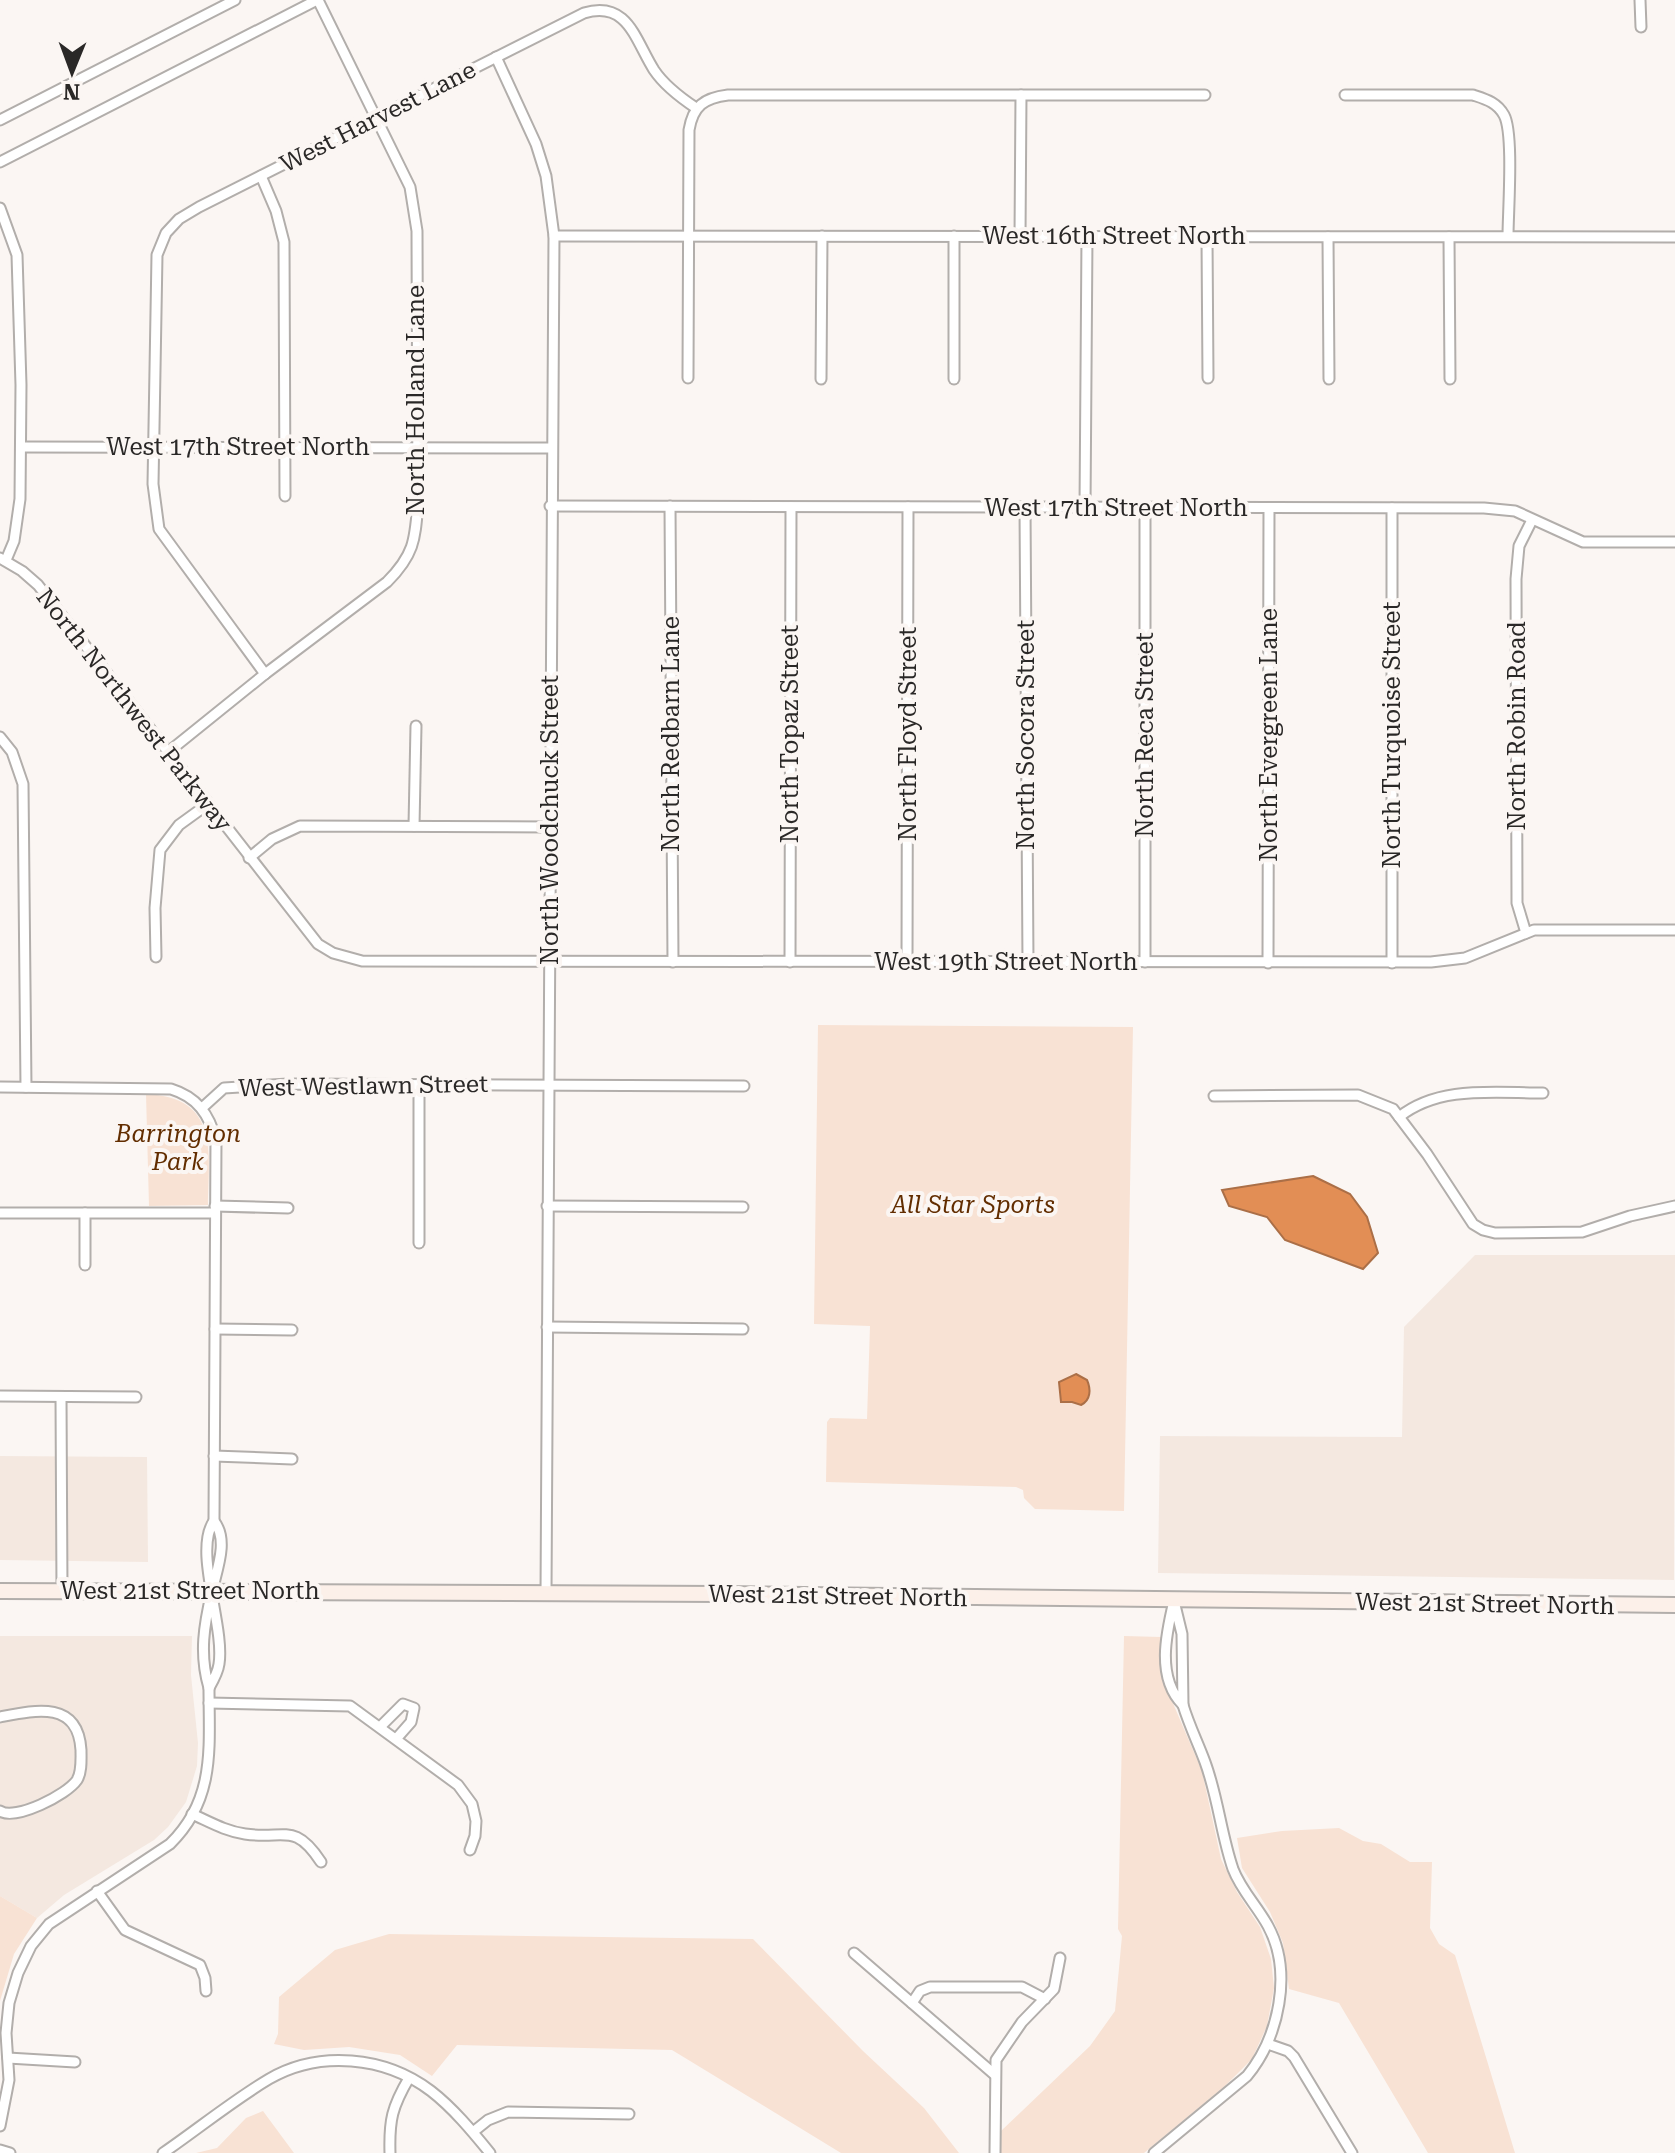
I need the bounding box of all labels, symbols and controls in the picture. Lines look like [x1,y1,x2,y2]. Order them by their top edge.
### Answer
north arrow [32,32,112,112]
street label: West Harvest Lane [275,56,481,178]
text: N [63,79,80,104]
street label: West 16th Street North [982,222,1246,250]
street label: North Holland Lane [402,285,430,515]
street label: West 17th Street North [106,433,370,461]
street label: West 17th Street North [984,494,1248,522]
street label: North Northwest Parkway [31,583,238,838]
street label: North Turquoise Street [1378,601,1406,868]
street label: North Evergreen Lane [1255,608,1283,862]
street label: North Redbarn Lane [657,616,685,852]
street label: North Socora Street [1012,620,1040,850]
street label: North Robin Road [1503,621,1531,831]
street label: North Topaz Street [776,625,804,843]
street label: North Floyd Street [894,627,922,841]
street label: North Reca Street [1131,632,1159,838]
street label: North Woodchuck Street [536,675,564,965]
street label: West 19th Street North [874,948,1138,976]
street label: West Westlawn Street [238,1070,488,1102]
park label: Barrington Park [114,1120,241,1176]
park label: All Star Sports [889,1191,1055,1219]
street label: West 21st Street North [60,1577,320,1605]
street label: West 21st Street North [708,1580,968,1612]
street label: West 21st Street North [1355,1588,1615,1620]

